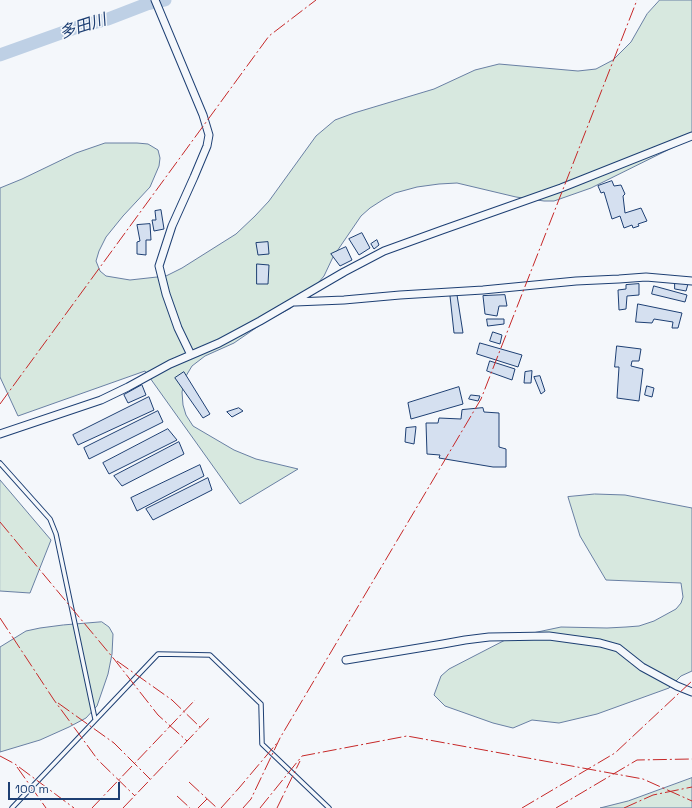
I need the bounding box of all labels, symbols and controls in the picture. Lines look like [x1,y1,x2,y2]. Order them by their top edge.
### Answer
water label: 多田川 [57,10,109,44]
scale bar [10,774,122,800]
text: 100 m [15,781,49,797]

